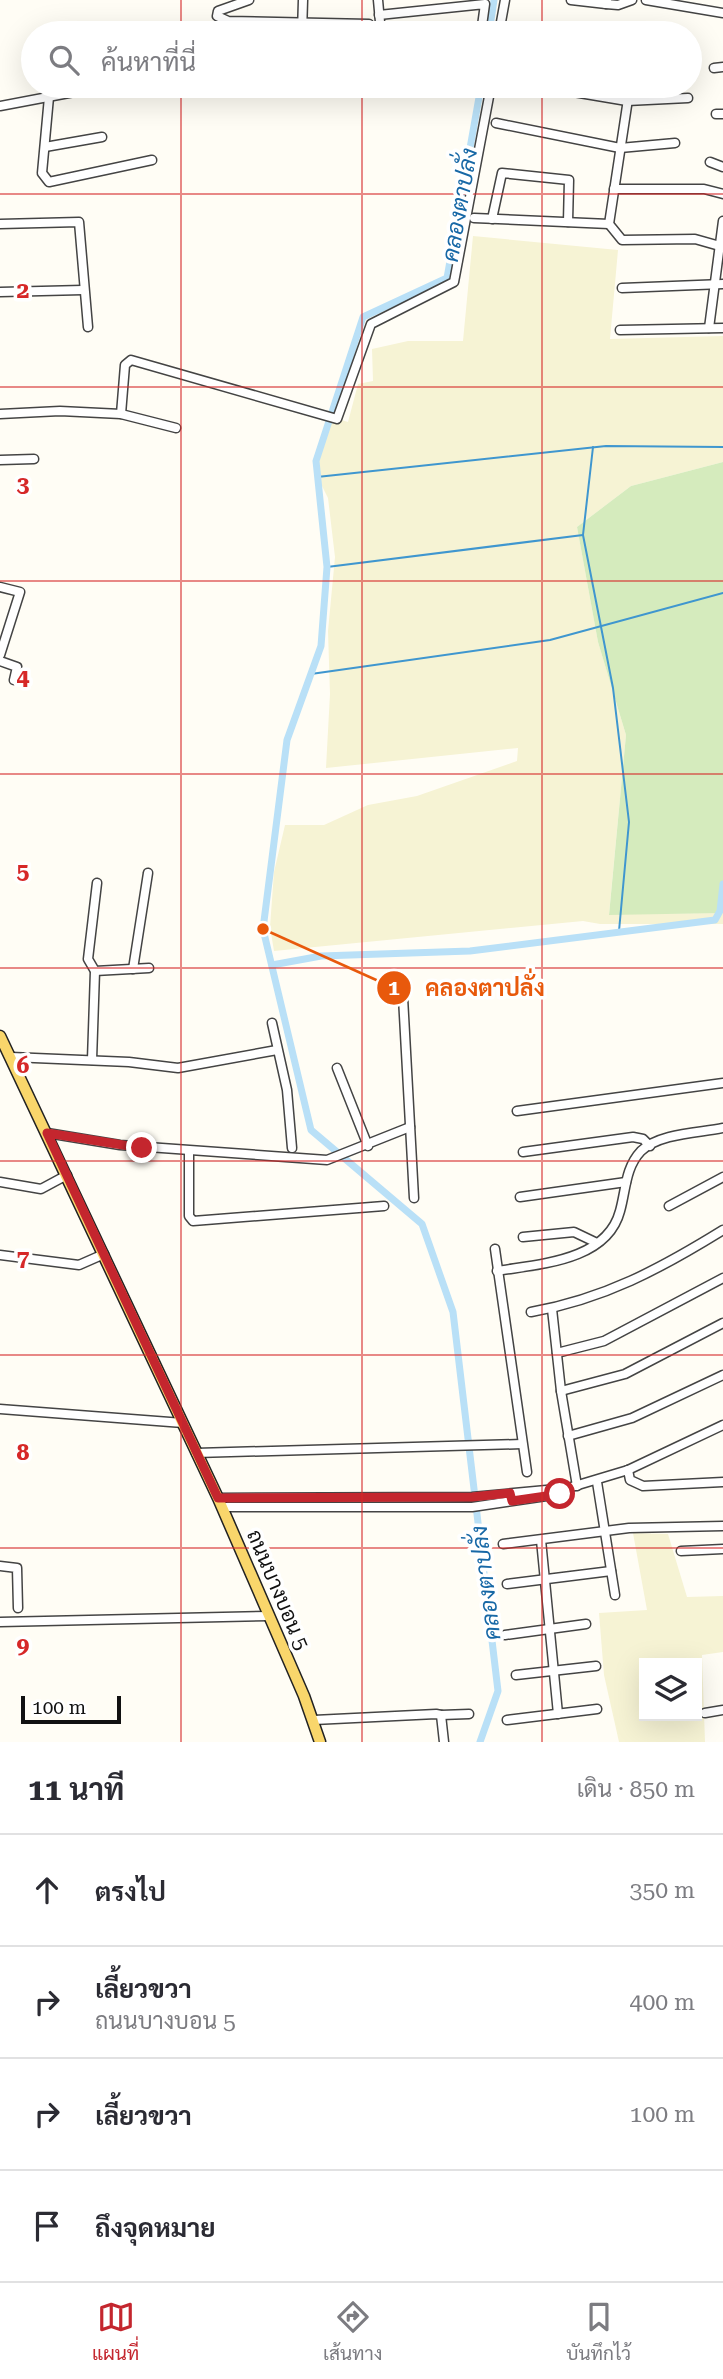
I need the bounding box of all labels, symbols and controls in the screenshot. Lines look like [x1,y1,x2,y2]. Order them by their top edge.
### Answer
search box [21,21,702,98]
icon: search [45,41,83,79]
text: ค้นหาที่นี่ [101,47,196,77]
water label: คลองตาปลั่ง [430,145,483,264]
text: 2 [17,277,29,304]
text: 3 [17,471,30,498]
text: 4 [17,664,30,691]
text: 5 [17,858,30,885]
callout: คลองตาปลั่ง [376,966,559,1010]
text: คลองตาปลั่ง [425,968,545,1002]
text: 1 [388,976,400,1000]
text: 6 [17,1052,30,1079]
route end [126,1132,157,1163]
text: 7 [17,1245,30,1272]
text: 8 [17,1439,30,1466]
route start [544,1478,575,1509]
water label: คลองตาปลั่ง [458,1524,506,1643]
street label: ถนนบางบอน 5 [242,1526,314,1654]
text: 9 [17,1632,30,1659]
map controls [639,1658,702,1721]
button: layers [639,1658,702,1721]
scale bar [21,1693,121,1725]
text: 100 m [32,1696,86,1719]
text: 11 นาที [28,1772,124,1807]
text: เดิน · 850 m [577,1776,695,1803]
icon: ahead [28,1871,66,1909]
text: ตรงไป [95,1877,166,1907]
text: 350 m [630,1877,695,1904]
text: เลี้ยวขวา [95,1974,192,2004]
icon: right [28,1983,66,2021]
text: 400 m [630,1989,695,2016]
text: ถนนบางบอน 5 [95,2008,236,2035]
icon: right [28,2095,66,2133]
text: เลี้ยวขวา [95,2101,192,2131]
text: 100 m [630,2101,695,2128]
icon: arrive [28,2207,66,2245]
text: ถึงจุดหมาย [95,2213,216,2243]
tab: แผนที่ [92,2298,139,2365]
tab: เส้นทาง [323,2298,382,2365]
tab: บันทึกไว้ [566,2298,631,2365]

